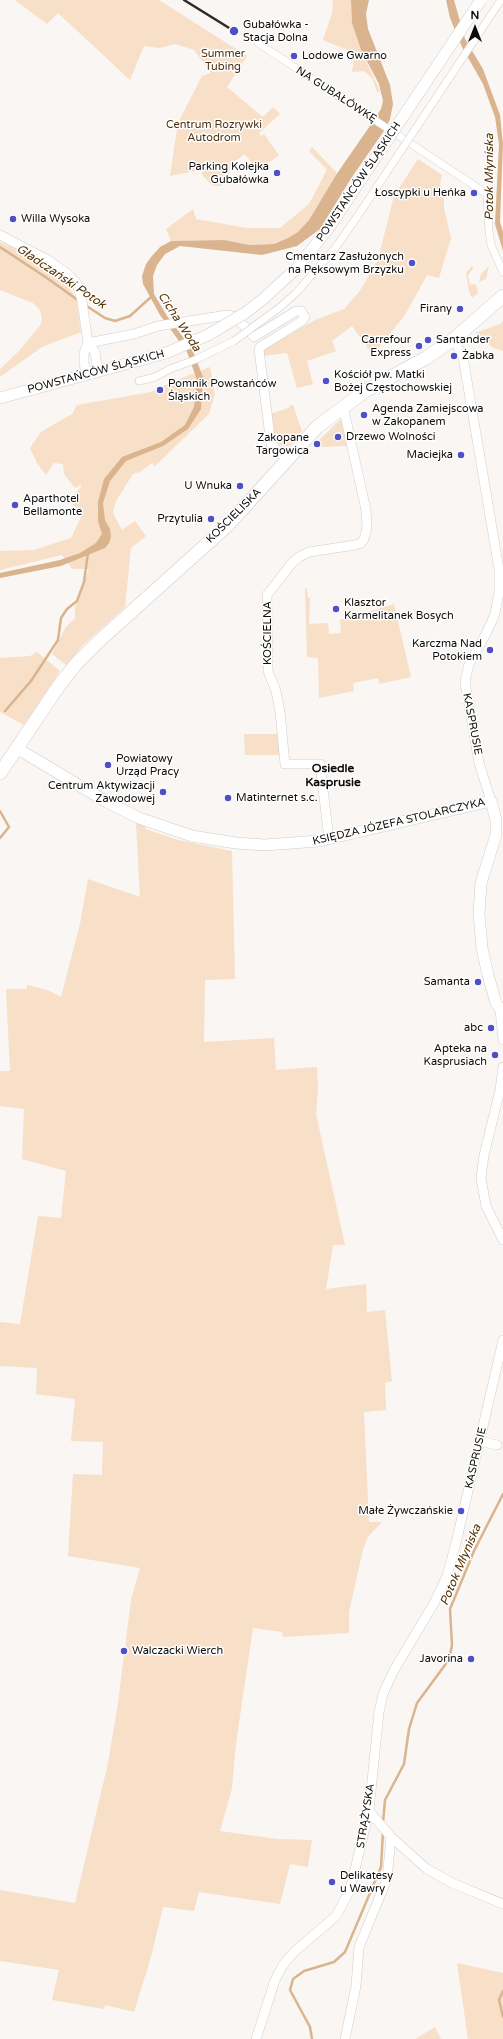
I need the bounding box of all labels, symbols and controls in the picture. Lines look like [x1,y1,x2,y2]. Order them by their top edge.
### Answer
north arrow [455,8,495,48]
text: N [471,9,479,22]
place label: Gubałówka - Stacja Dolna [243,18,309,44]
marker: Gubałówka - Stacja Dolna [228,25,240,37]
park label: Summer Tubing [201,47,245,73]
place label: Lodowe Gwarno [302,49,387,63]
marker: Lodowe Gwarno [289,51,299,61]
street label: NA GUBAŁÓWKĘ [293,64,379,126]
park label: Centrum Rozrywki Autodrom [166,118,262,144]
street label: POWSTAŃCÓW ŚLĄSKICH [314,120,404,244]
water label: Potok Młyniska [483,134,497,220]
place label: Parking Kolejka Gubałówka [188,160,269,186]
marker: Parking Kolejka Gubałówka [272,168,282,178]
place label: Łoscypki u Heńka [375,186,466,200]
marker: Łoscypki u Heńka [469,188,479,198]
place label: Willa Wysoka [21,212,90,226]
marker: Willa Wysoka [8,214,18,224]
water label: Gładczański Potok [14,242,108,312]
place label: Cmentarz Zasłużonych na Pęksowym Brzyzku [285,250,404,276]
marker: Cmentarz Zasłużonych na Pęksowym Brzyzku [407,258,417,268]
water label: Cicha Woda [154,290,204,354]
place label: Firany [420,302,452,316]
marker: Firany [455,304,465,314]
place label: Carrefour Express [361,333,411,359]
place label: Santander [436,333,490,347]
marker: Santander [423,335,433,345]
marker: Carrefour Express [414,341,424,351]
street label: POWSTAŃCÓW ŚLĄSKICH [26,347,166,397]
place label: Żabka [462,349,494,363]
marker: Żabka [449,351,459,361]
place label: Kościół pw. Matki Bożej Częstochowskiej [334,368,452,394]
marker: Kościół pw. Matki Bożej Częstochowskiej [321,376,331,386]
place label: Pomnik Powstańców Śląskich [168,377,276,403]
marker: Pomnik Powstańców Śląskich [155,385,165,395]
place label: Agenda Zamiejscowa w Zakopanem [372,402,484,428]
marker: Agenda Zamiejscowa w Zakopanem [359,410,369,420]
place label: Drzewo Wolności [346,430,436,444]
place label: Zakopane Targowica [256,431,309,457]
marker: Drzewo Wolności [333,432,343,442]
marker: Zakopane Targowica [312,439,322,449]
place label: Maciejka [407,448,453,462]
marker: Maciejka [456,450,466,460]
place label: U Wnuka [184,479,232,493]
marker: U Wnuka [235,481,245,491]
street label: KOŚCIELISKA [204,486,264,546]
place label: Aparthotel Bellamonte [23,492,82,518]
marker: Aparthotel Bellamonte [10,500,20,510]
place label: Przytulia [157,512,203,526]
marker: Przytulia [206,514,216,524]
place label: Klasztor Karmelitanek Bosych [344,596,454,622]
street label: KOŚCIELNA [261,601,275,665]
marker: Klasztor Karmelitanek Bosych [331,604,341,614]
place label: Karczma Nad Potokiem [412,637,482,663]
marker: Karczma Nad Potokiem [485,645,495,655]
street label: KASPRUSIE [460,692,484,756]
place label: Powiatowy Urząd Pracy [116,752,179,778]
marker: Powiatowy Urząd Pracy [103,760,113,770]
district label: Osiedle Kasprusie [305,762,361,790]
place label: Centrum Aktywizacji Zawodowej [48,779,155,805]
marker: Centrum Aktywizacji Zawodowej [158,787,168,797]
place label: Matinternet s.c. [236,791,317,805]
marker: Matinternet s.c. [223,793,233,803]
street label: KSIĘDZA JÓZEFA STOLARCZYKA [311,796,487,848]
place label: Samanta [424,975,470,989]
marker: Samanta [473,977,483,987]
place label: abc [464,1021,483,1035]
marker: abc [486,1023,496,1033]
place label: Apteka na Kasprusiach [424,1042,487,1068]
marker: Apteka na Kasprusiach [490,1050,500,1060]
street label: KASPRUSIE [463,1426,489,1490]
place label: Małe Żywczańskie [358,1504,453,1518]
marker: Małe Żywczańskie [456,1506,466,1516]
water label: Potok Młyniska [437,1522,485,1608]
place label: Walczacki Wierch [132,1644,223,1658]
marker: Walczacki Wierch [119,1646,129,1656]
place label: Javorina [420,1652,463,1666]
marker: Javorina [466,1654,476,1664]
street label: STRĄŻYSKA [354,1783,378,1849]
place label: Delikatesy u Wawry [340,1869,393,1895]
marker: Delikatesy u Wawry [327,1877,337,1887]

